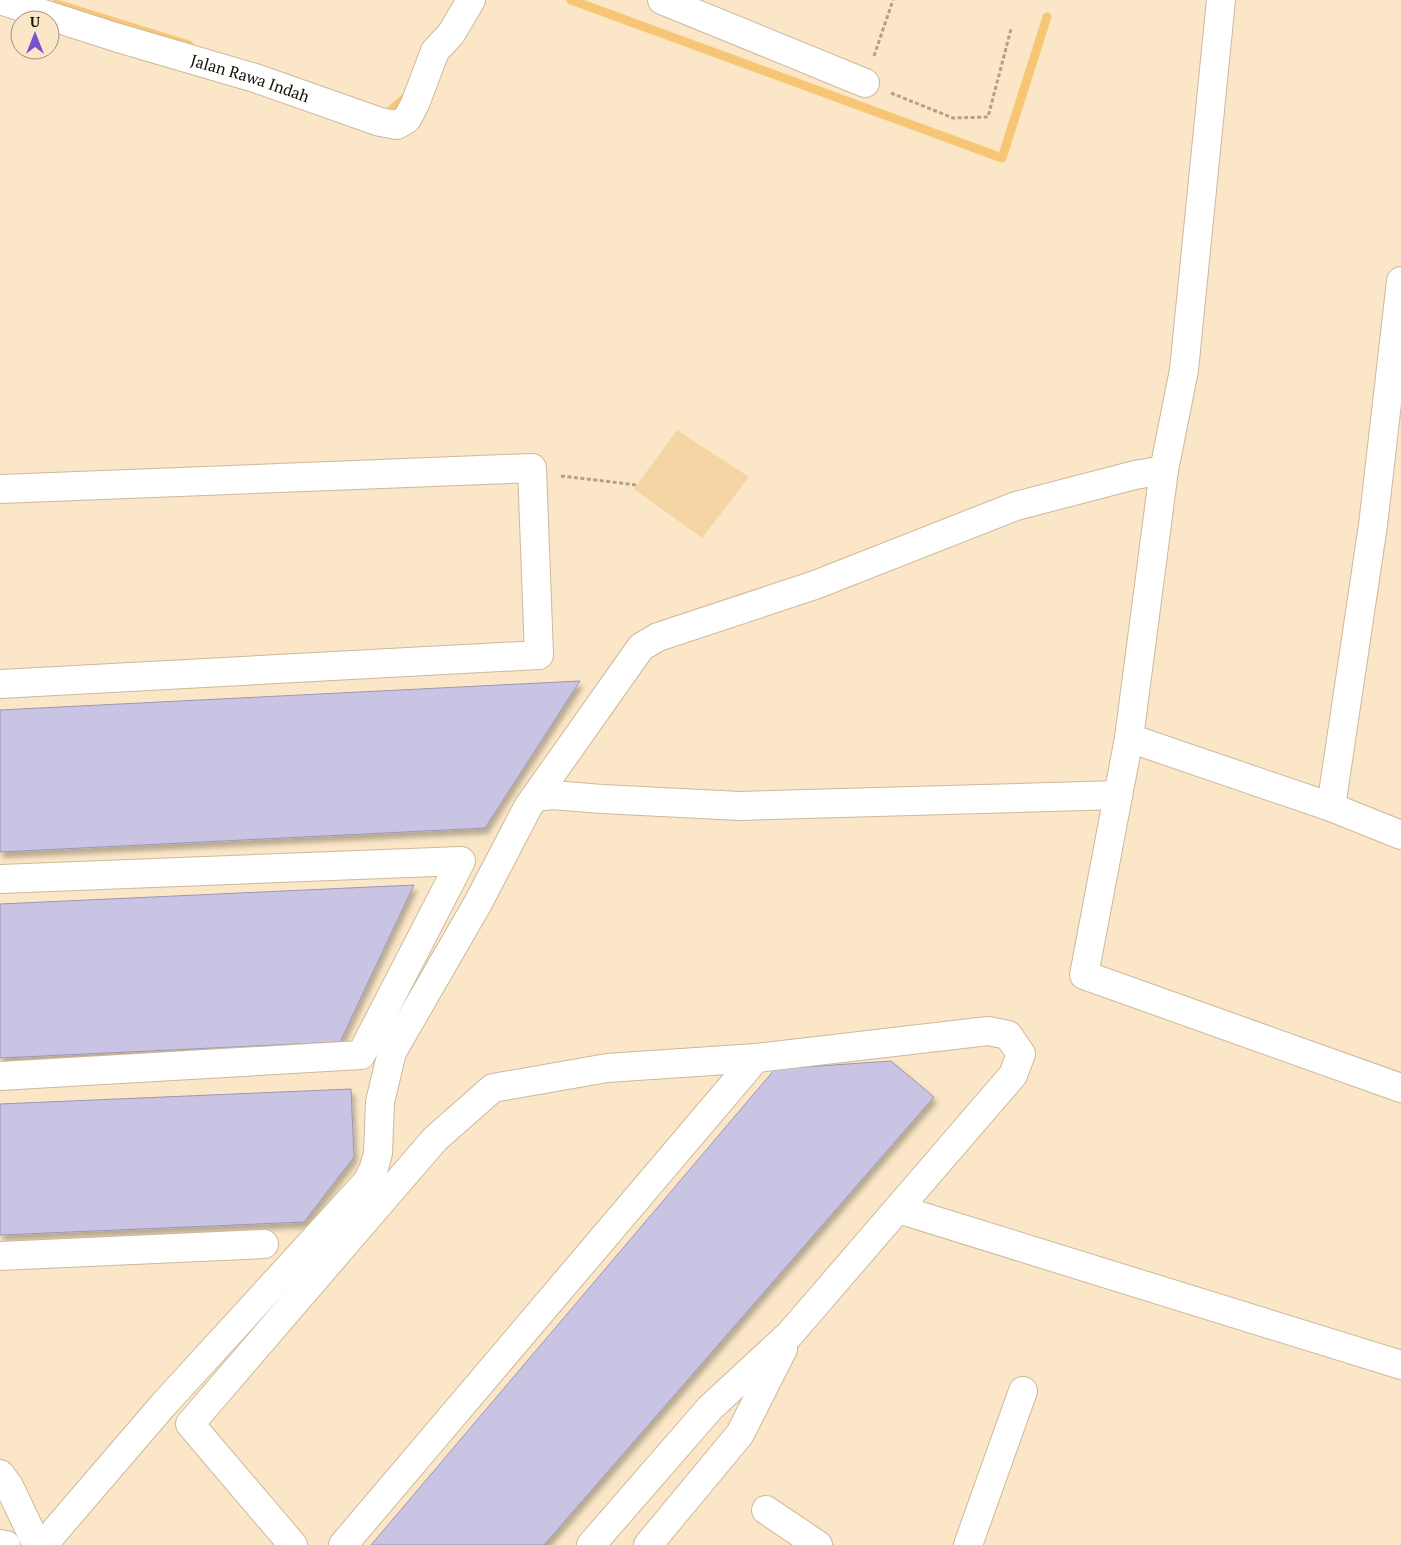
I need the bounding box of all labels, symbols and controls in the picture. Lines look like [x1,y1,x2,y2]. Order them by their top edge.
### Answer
north arrow [10,10,60,60]
text: U [30,12,40,31]
street label: Jalan Rawa Indah [188,49,313,107]

